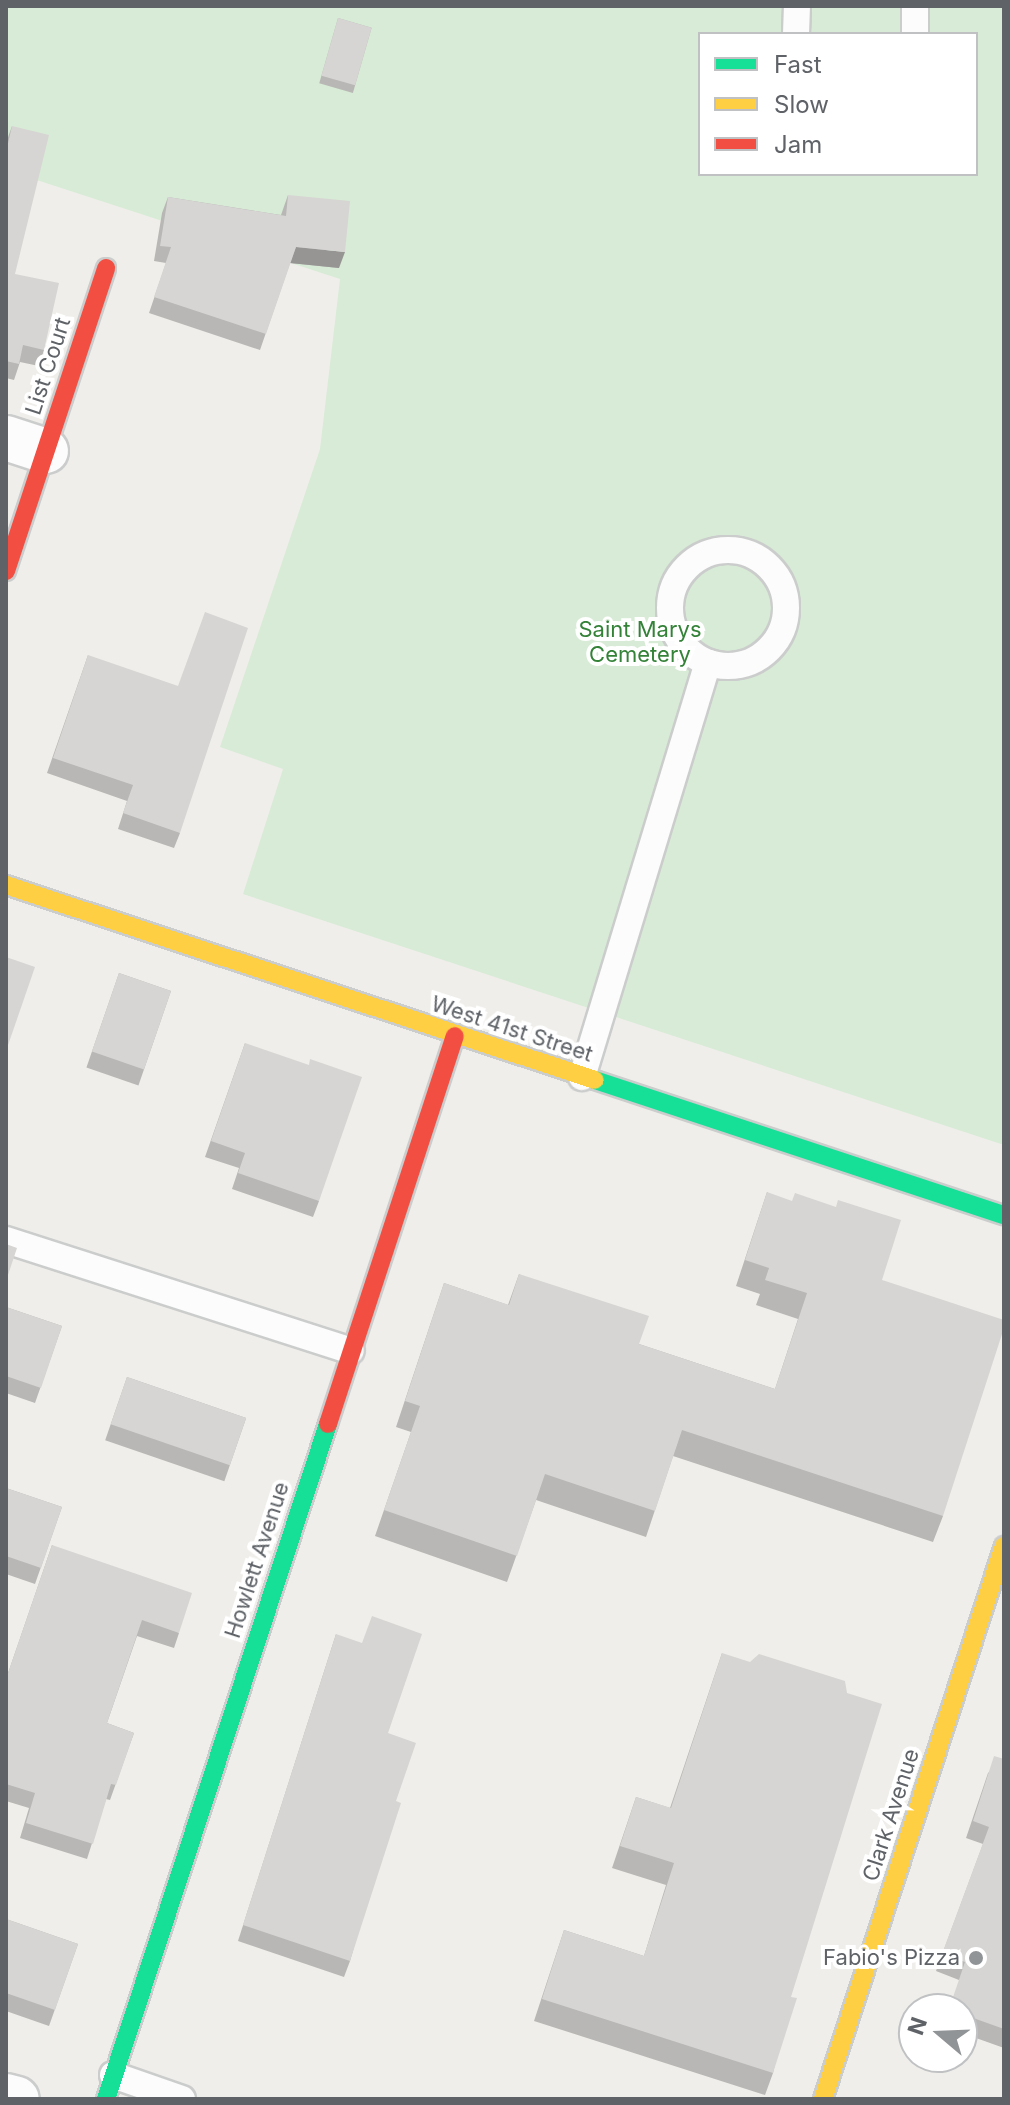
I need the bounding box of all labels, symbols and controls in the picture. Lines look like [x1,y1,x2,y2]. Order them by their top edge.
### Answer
legend [698,32,978,176]
text: Fast [774,50,822,79]
text: Slow [774,90,829,119]
text: Jam [774,130,822,159]
street label: List Court [20,314,76,418]
park label: Saint Marys Cemetery [578,616,702,668]
street label: West 41st Street [428,990,596,1068]
street label: Howlett Avenue [219,1479,295,1641]
street label: Clark Avenue [857,1745,925,1885]
place label: Fabio's Pizza [823,1945,960,1971]
marker: Fabio's Pizza [967,1949,985,1967]
north arrow [898,1993,978,2073]
text: N [902,2014,932,2038]

